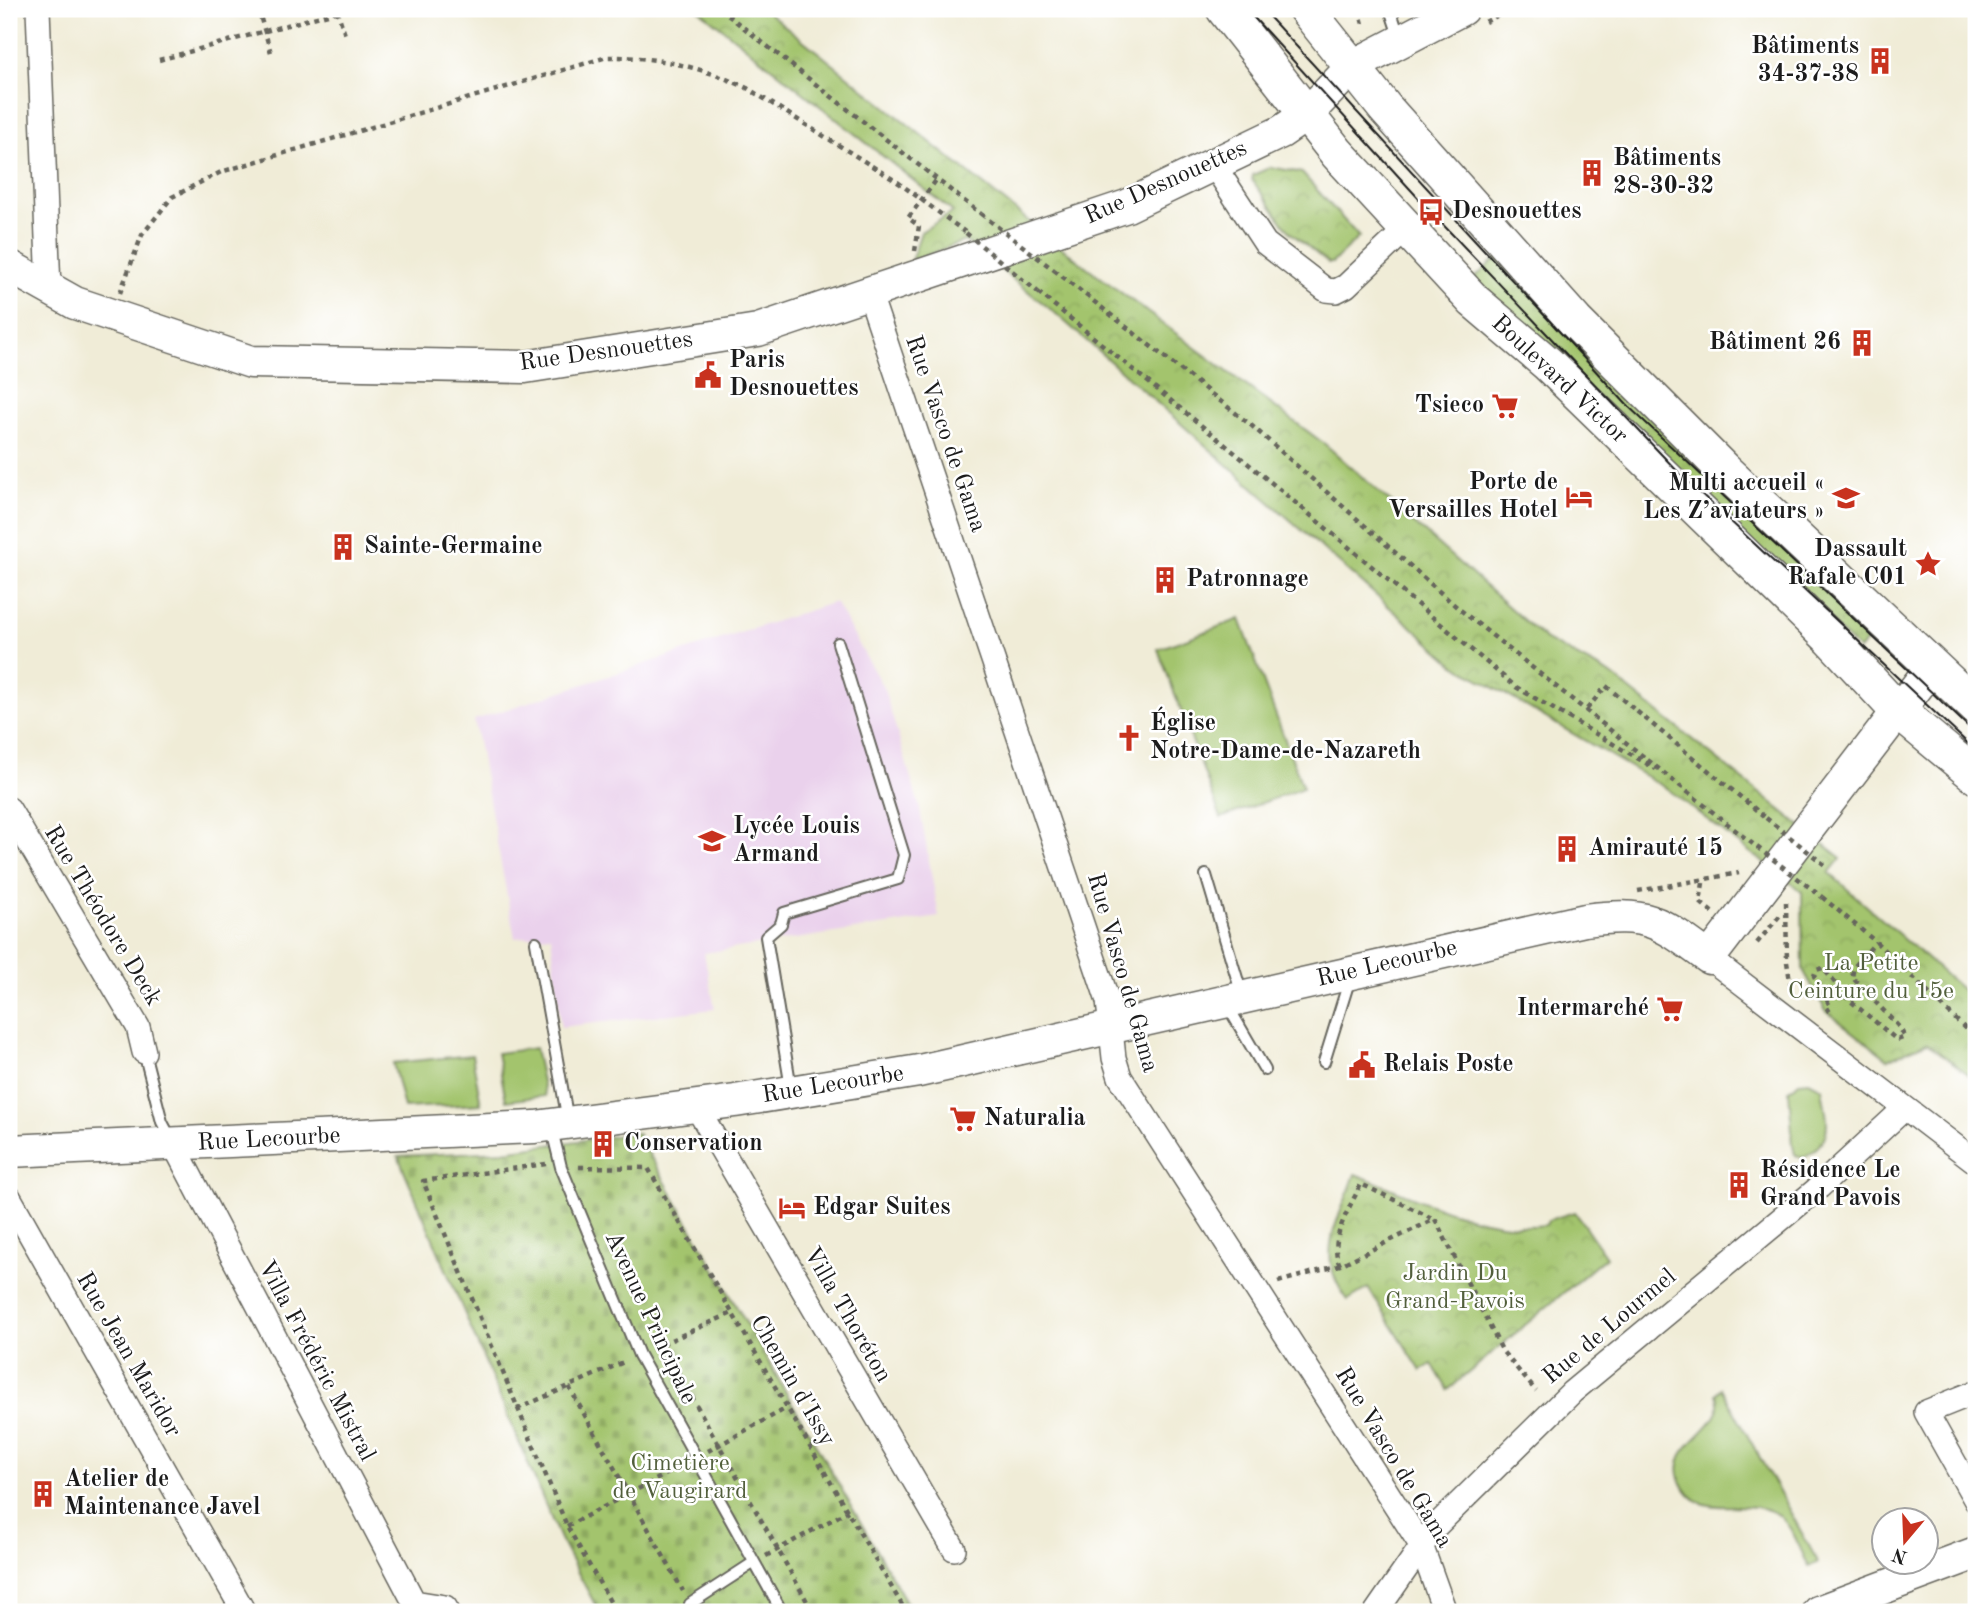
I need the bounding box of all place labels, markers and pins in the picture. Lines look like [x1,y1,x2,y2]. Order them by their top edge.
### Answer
place label: Bâtiments 34-37-38 [1751,35,1859,87]
building icon: Bâtiments 34-37-38 [1865,46,1895,76]
place label: Bâtiments 28-30-32 [1613,147,1721,199]
building icon: Bâtiments 28-30-32 [1577,158,1607,188]
bus stop icon: Desnouettes [1416,197,1446,227]
place label: Desnouettes [1452,200,1582,224]
building icon: Bâtiment 26 [1847,328,1877,358]
place label: Bâtiment 26 [1709,331,1841,355]
place label: Paris Desnouettes [729,349,859,401]
public building icon: Paris Desnouettes [693,360,723,390]
supermarket icon: Tsieco [1490,391,1520,421]
place label: Tsieco [1415,394,1484,418]
place label: Porte de Versailles Hotel [1388,471,1558,523]
place label: Multi accueil « Les Z’aviateurs » [1643,472,1825,524]
hotel icon: Porte de Versailles Hotel [1564,482,1594,512]
school or university icon: Multi accueil « Les Z’aviateurs » [1831,483,1861,513]
building icon: Sainte-Germaine [328,532,358,562]
place label: Sainte-Germaine [364,535,543,559]
place label: Dassault Rafale C01 [1788,538,1907,590]
place icon: Dassault Rafale C01 [1913,549,1943,579]
building icon: Patronnage [1150,565,1180,595]
place label: Patronnage [1186,568,1309,592]
place label: Église Notre-Dame-de-Nazareth [1150,706,1421,764]
church icon: Église Notre-Dame-de-Nazareth [1114,723,1144,753]
place label: Lycée Louis Armand [733,815,860,867]
school or university icon: Lycée Louis Armand [697,826,727,856]
building icon: Amirauté 15 [1552,834,1582,864]
place label: Amirauté 15 [1588,836,1723,861]
supermarket icon: Intermarché [1655,994,1685,1024]
place label: Intermarché [1517,997,1649,1021]
public building icon: Relais Poste [1347,1050,1377,1080]
place label: Relais Poste [1383,1053,1514,1077]
supermarket icon: Naturalia [948,1104,978,1134]
place label: Naturalia [984,1107,1086,1131]
building icon: Conservation [588,1129,618,1159]
place label: Conservation [624,1132,763,1156]
place label: Résidence Le Grand Pavois [1760,1159,1901,1211]
building icon: Résidence Le Grand Pavois [1724,1170,1754,1200]
hotel icon: Edgar Suites [777,1193,807,1223]
place label: Edgar Suites [813,1196,951,1220]
place label: Atelier de Maintenance Javel [64,1468,260,1520]
building icon: Atelier de Maintenance Javel [28,1479,58,1509]

